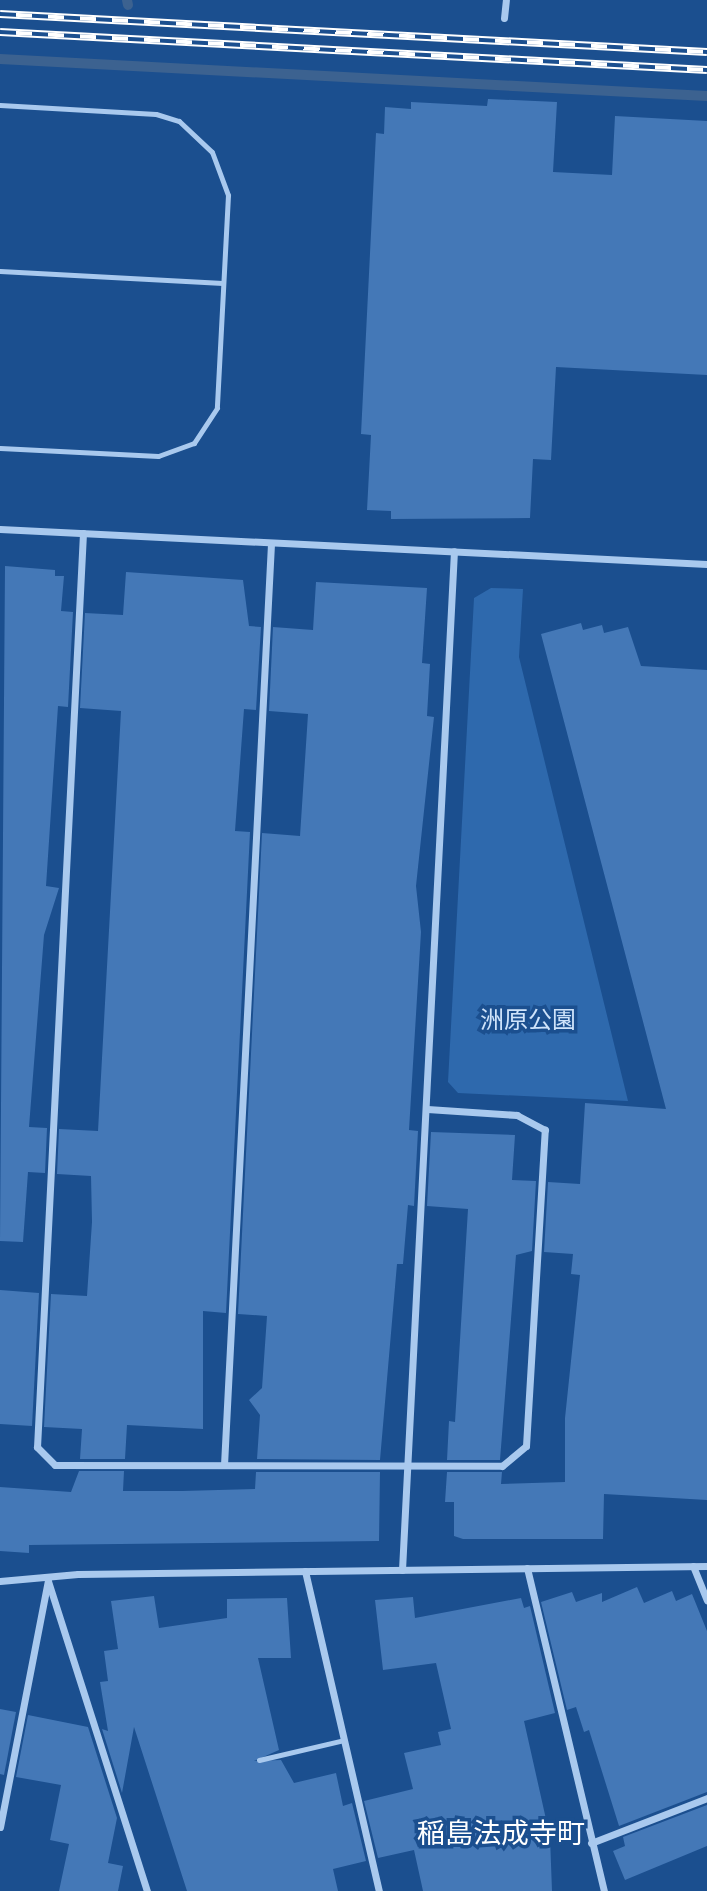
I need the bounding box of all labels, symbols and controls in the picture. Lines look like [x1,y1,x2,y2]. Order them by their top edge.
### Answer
park label: 洲原公園 [480,1005,576,1033]
district label: 稲島法成寺町 [417,1815,585,1849]

